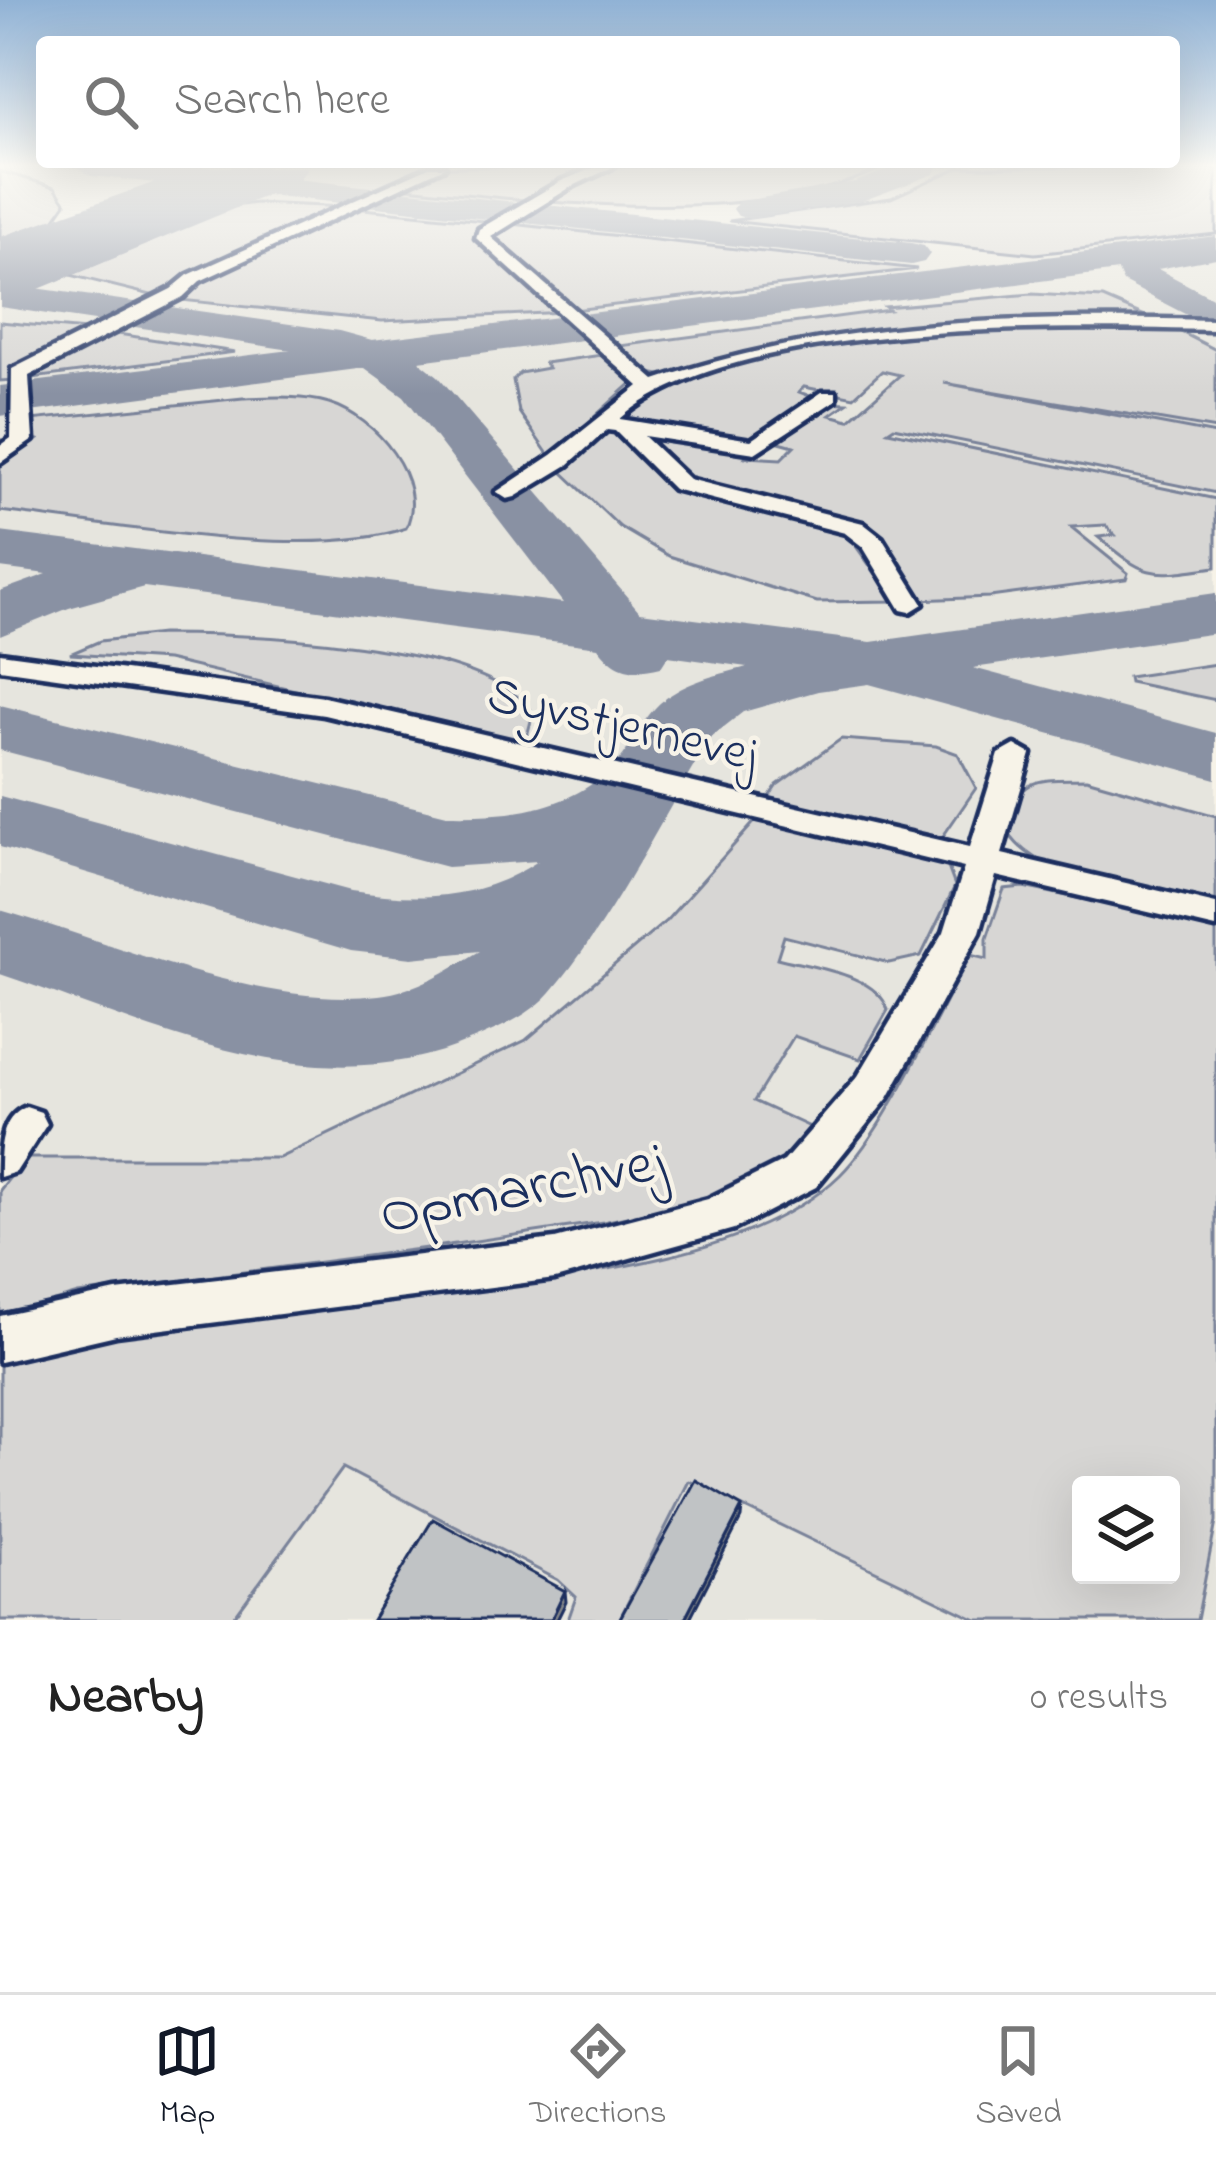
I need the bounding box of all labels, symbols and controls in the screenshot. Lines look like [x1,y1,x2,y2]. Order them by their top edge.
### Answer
search box [36,36,1180,168]
icon: search [78,69,144,135]
text: Search here [174,69,390,135]
street label: Syvstjernevej [480,660,766,795]
street label: Opmarchvej [373,1120,675,1261]
map controls [1072,1476,1180,1584]
button: layers [1072,1476,1180,1584]
text: Nearby [48,1661,204,1736]
text: 0 results [1030,1670,1168,1727]
tab: Map [154,2018,220,2138]
tab: Directions [529,2018,667,2138]
tab: Saved [975,2018,1062,2138]

